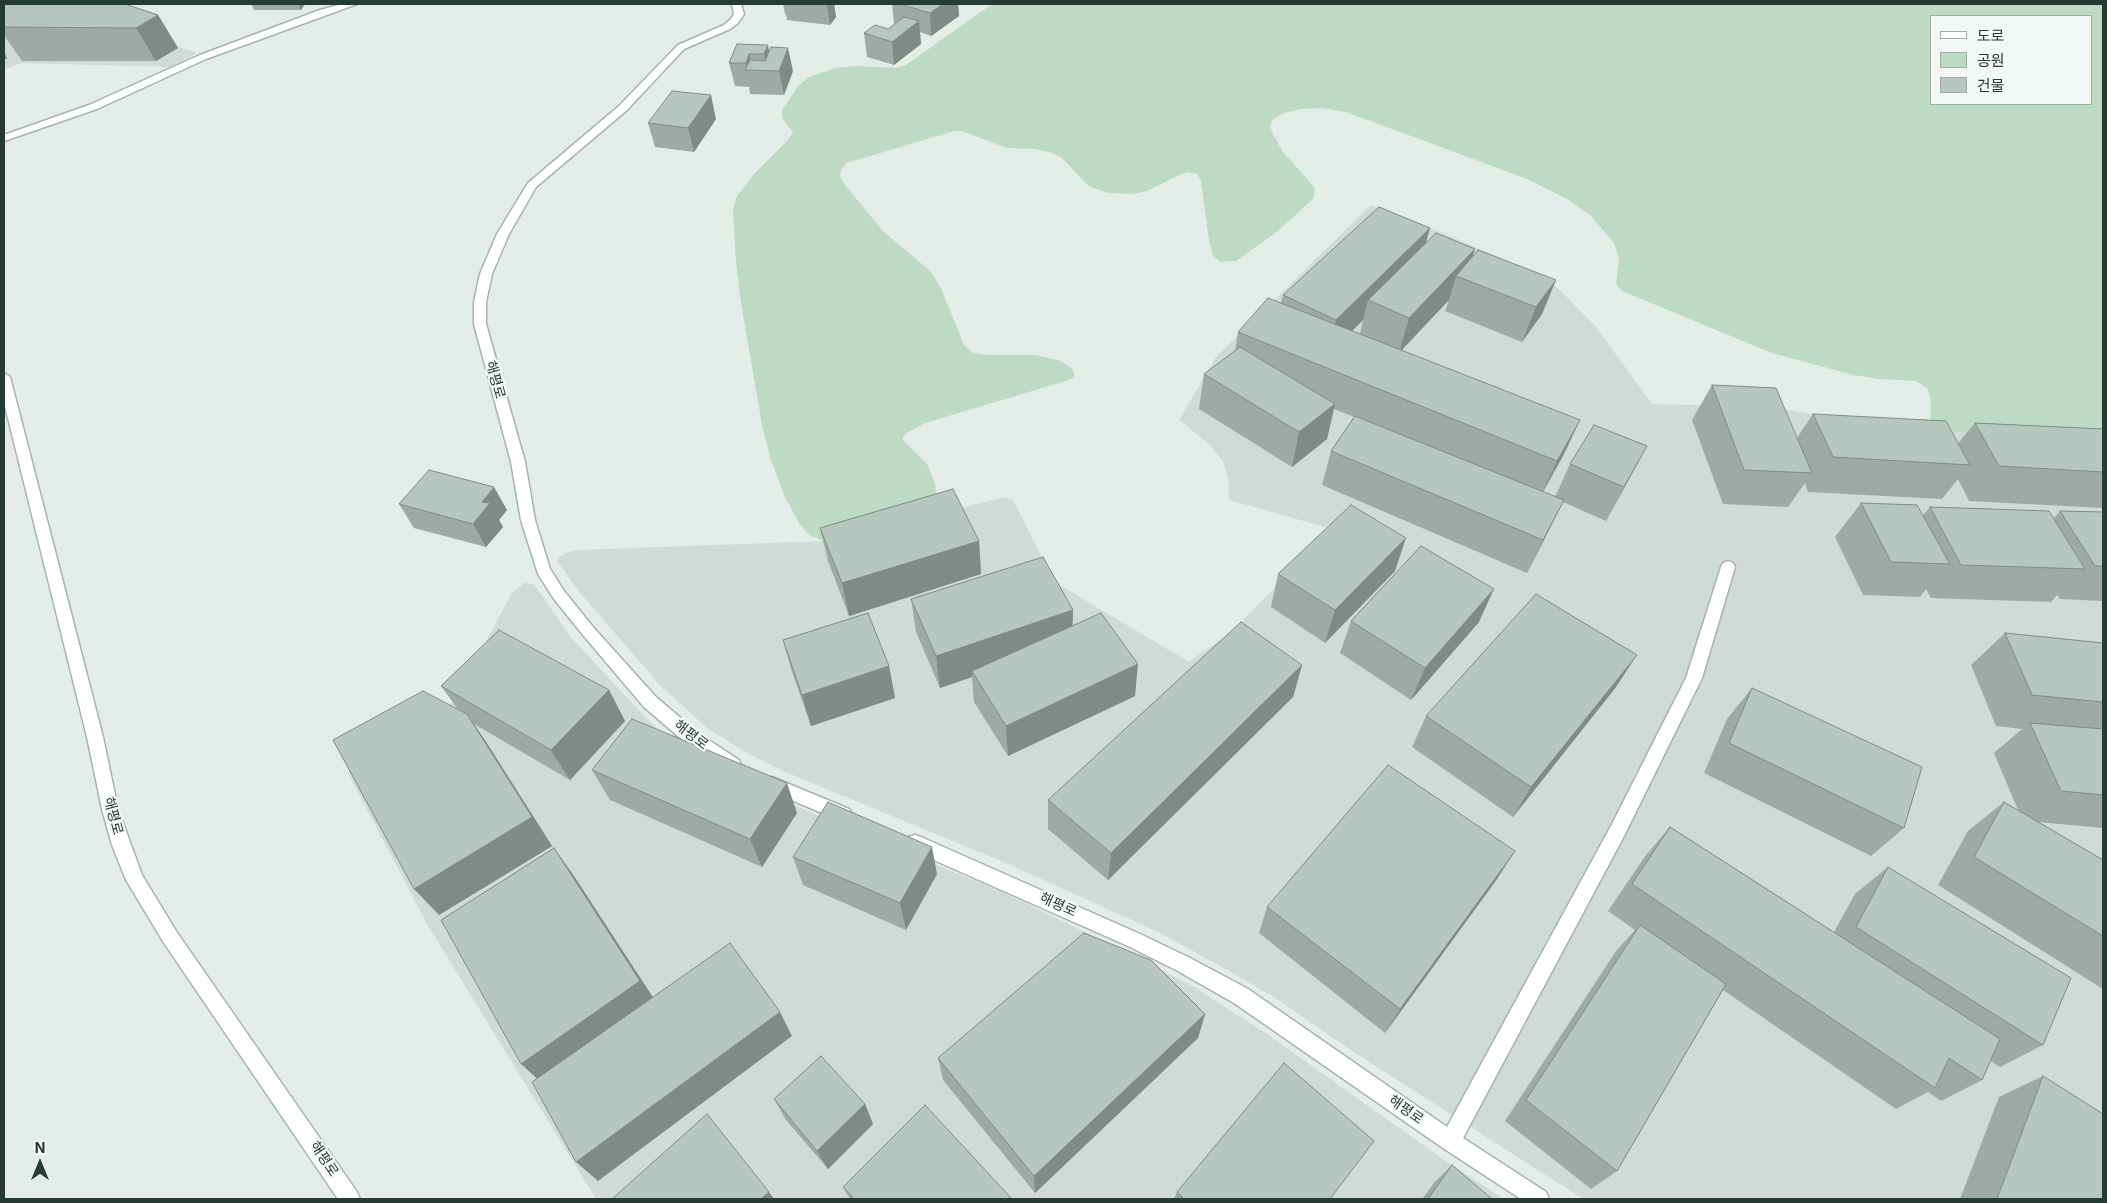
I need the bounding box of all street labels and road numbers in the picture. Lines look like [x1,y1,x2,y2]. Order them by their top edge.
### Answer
street label: 해평로 [482,359,508,401]
street label: 해평로 [671,717,711,753]
street label: 해평로 [100,795,126,837]
street label: 해평로 [1037,889,1079,921]
street label: 해평로 [1385,1092,1427,1128]
street label: 해평로 [306,1138,342,1180]

